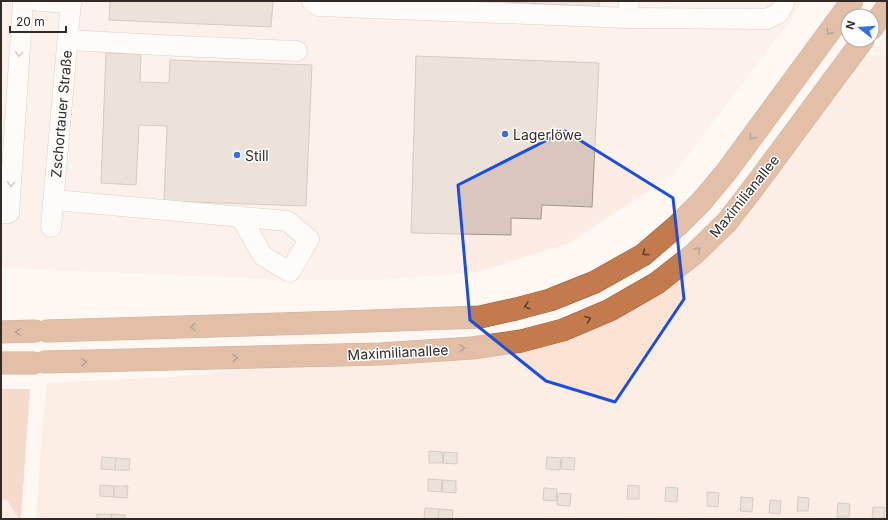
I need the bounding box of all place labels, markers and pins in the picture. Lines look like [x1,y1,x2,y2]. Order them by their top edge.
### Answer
place label: Lagerlöwe [513,126,582,143]
marker: Lagerlöwe [500,129,510,139]
place label: Still [245,147,269,164]
marker: Still [232,150,242,160]

